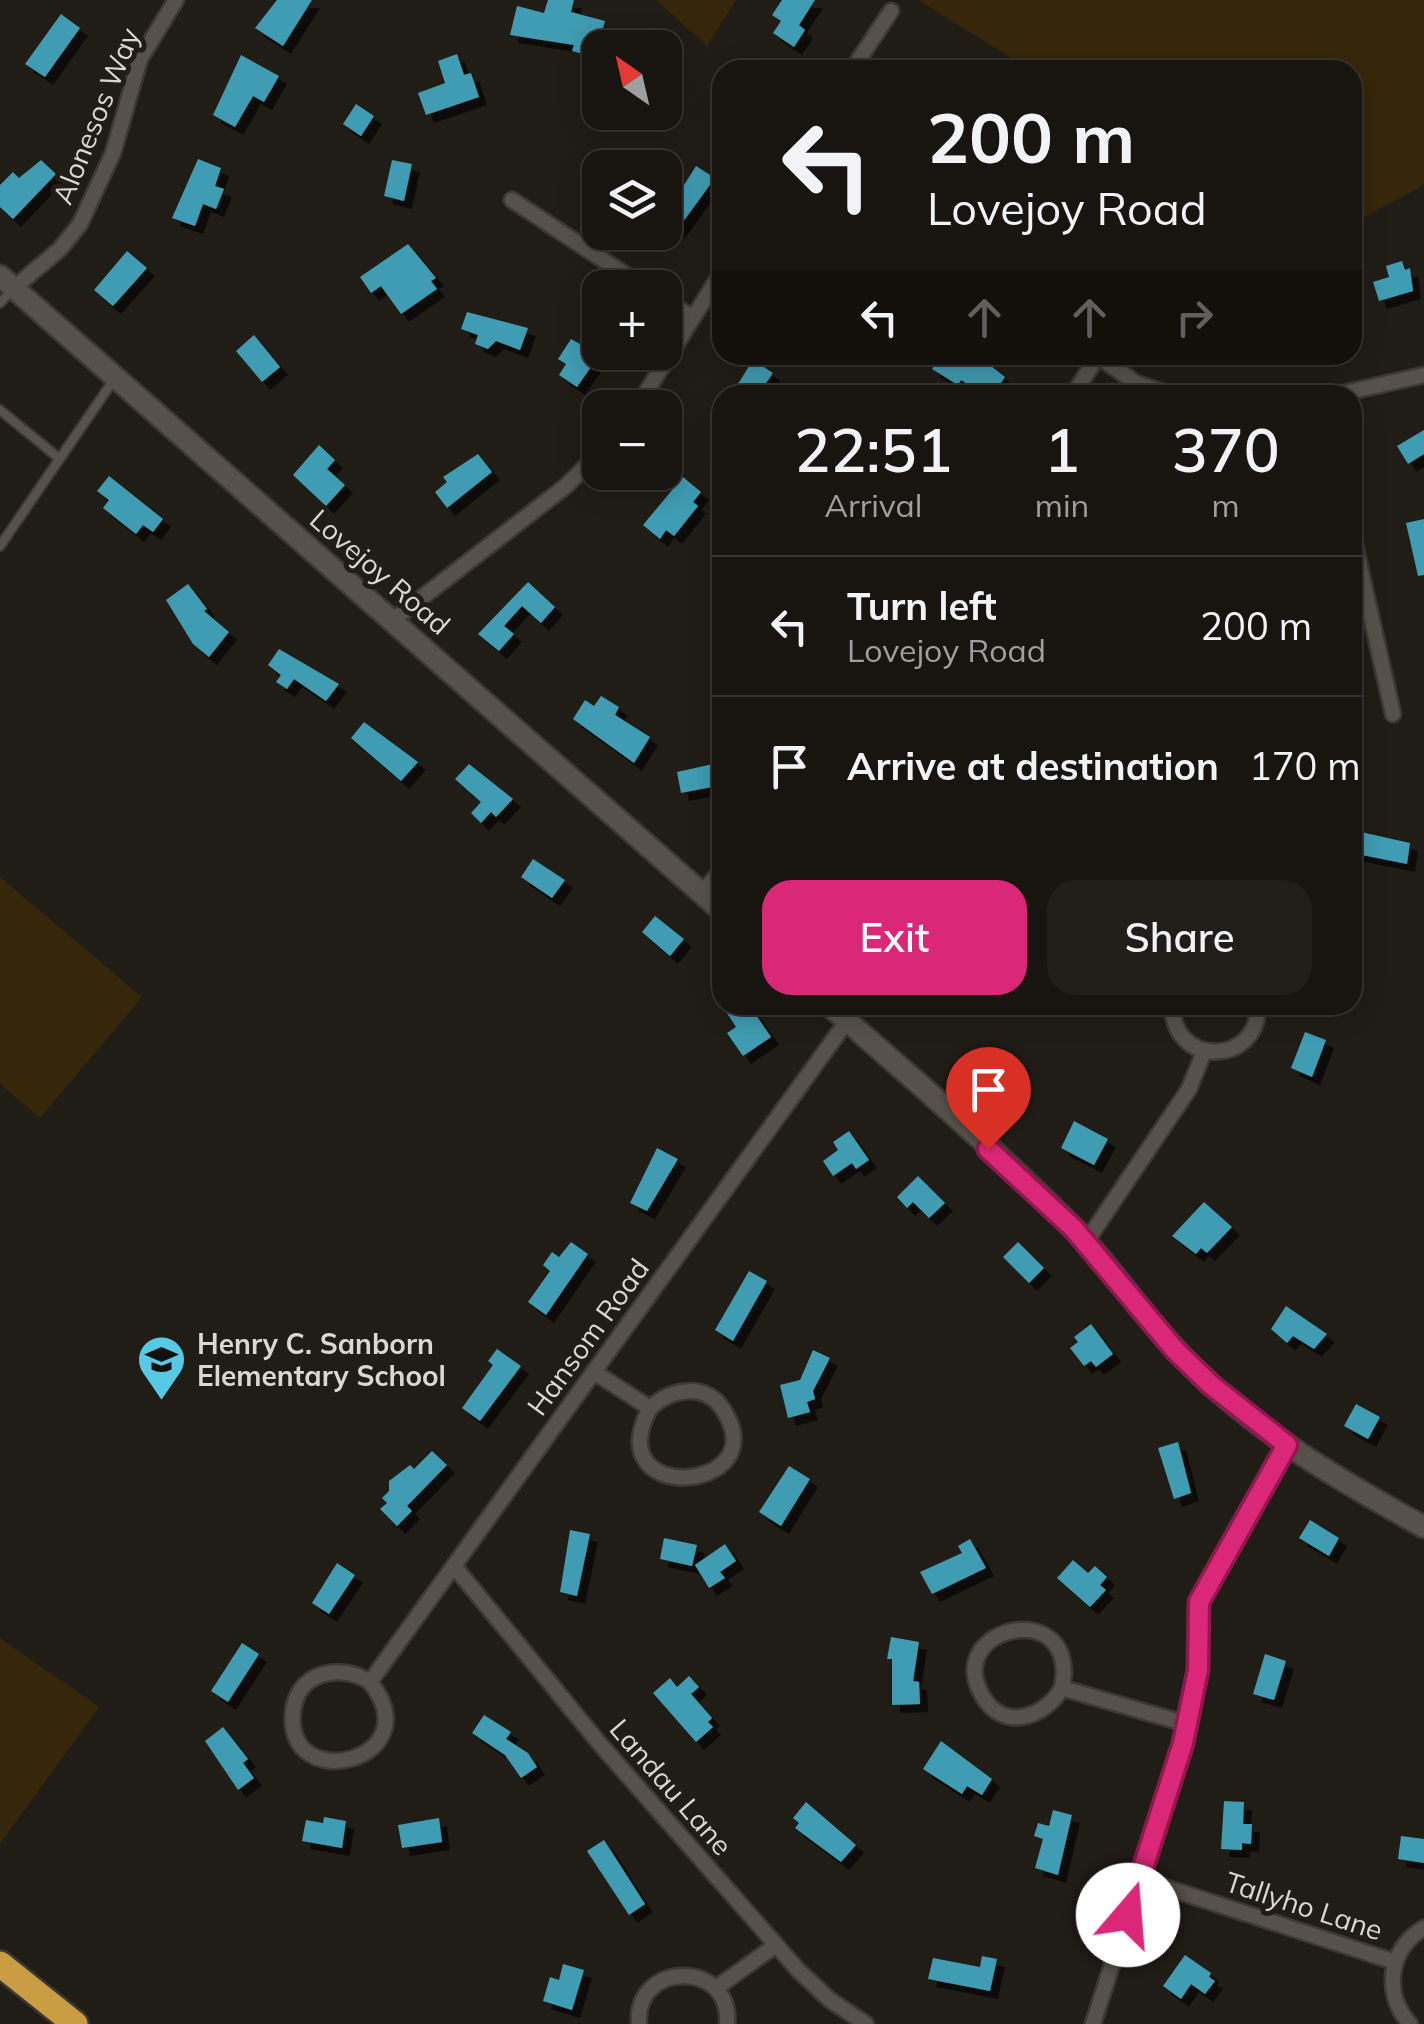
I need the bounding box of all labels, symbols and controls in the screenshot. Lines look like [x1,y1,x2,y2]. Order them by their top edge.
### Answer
street label: Alonesos Way [44,22,147,209]
north arrow [582,30,682,130]
map controls [582,30,682,490]
text: 200 m [927,93,1135,181]
icon: left [762,100,892,230]
button: layers [582,150,682,250]
text: Lovejoy Road [927,180,1207,236]
button: + [582,270,682,370]
icon: left [852,290,907,345]
icon: ahead [957,290,1012,345]
icon: ahead [1062,290,1117,345]
icon: right [1167,290,1222,345]
button: − [582,390,682,490]
text: 22:51 [794,412,953,487]
text: 1 [1044,412,1080,487]
text: 370 [1172,412,1280,487]
text: Arrival [825,485,922,525]
text: min [1035,485,1089,525]
text: m [1212,485,1240,525]
street label: Lovejoy Road [303,501,457,642]
text: Turn left [847,582,997,630]
icon: left [762,599,817,654]
text: 200 m [1200,602,1312,650]
text: Lovejoy Road [847,630,1046,670]
icon: arrive [762,739,817,794]
text: Arrive at destination [847,742,1219,790]
text: 170 m [1249,742,1361,790]
button: Exit [762,880,1027,995]
button: Share [1047,880,1312,995]
pin [946,1047,1031,1150]
icon: arrive [961,1062,1016,1117]
street label: Hansom Road [519,1252,656,1422]
place label: Henry C. Sanborn Elementary School [197,1326,446,1393]
school or university icon: Henry C. Sanborn Elementary School [136,1334,188,1402]
street label: Landau Lane [603,1711,740,1862]
position arrow [1076,1863,1180,1967]
street label: Tallyho Lane [1221,1864,1387,1947]

